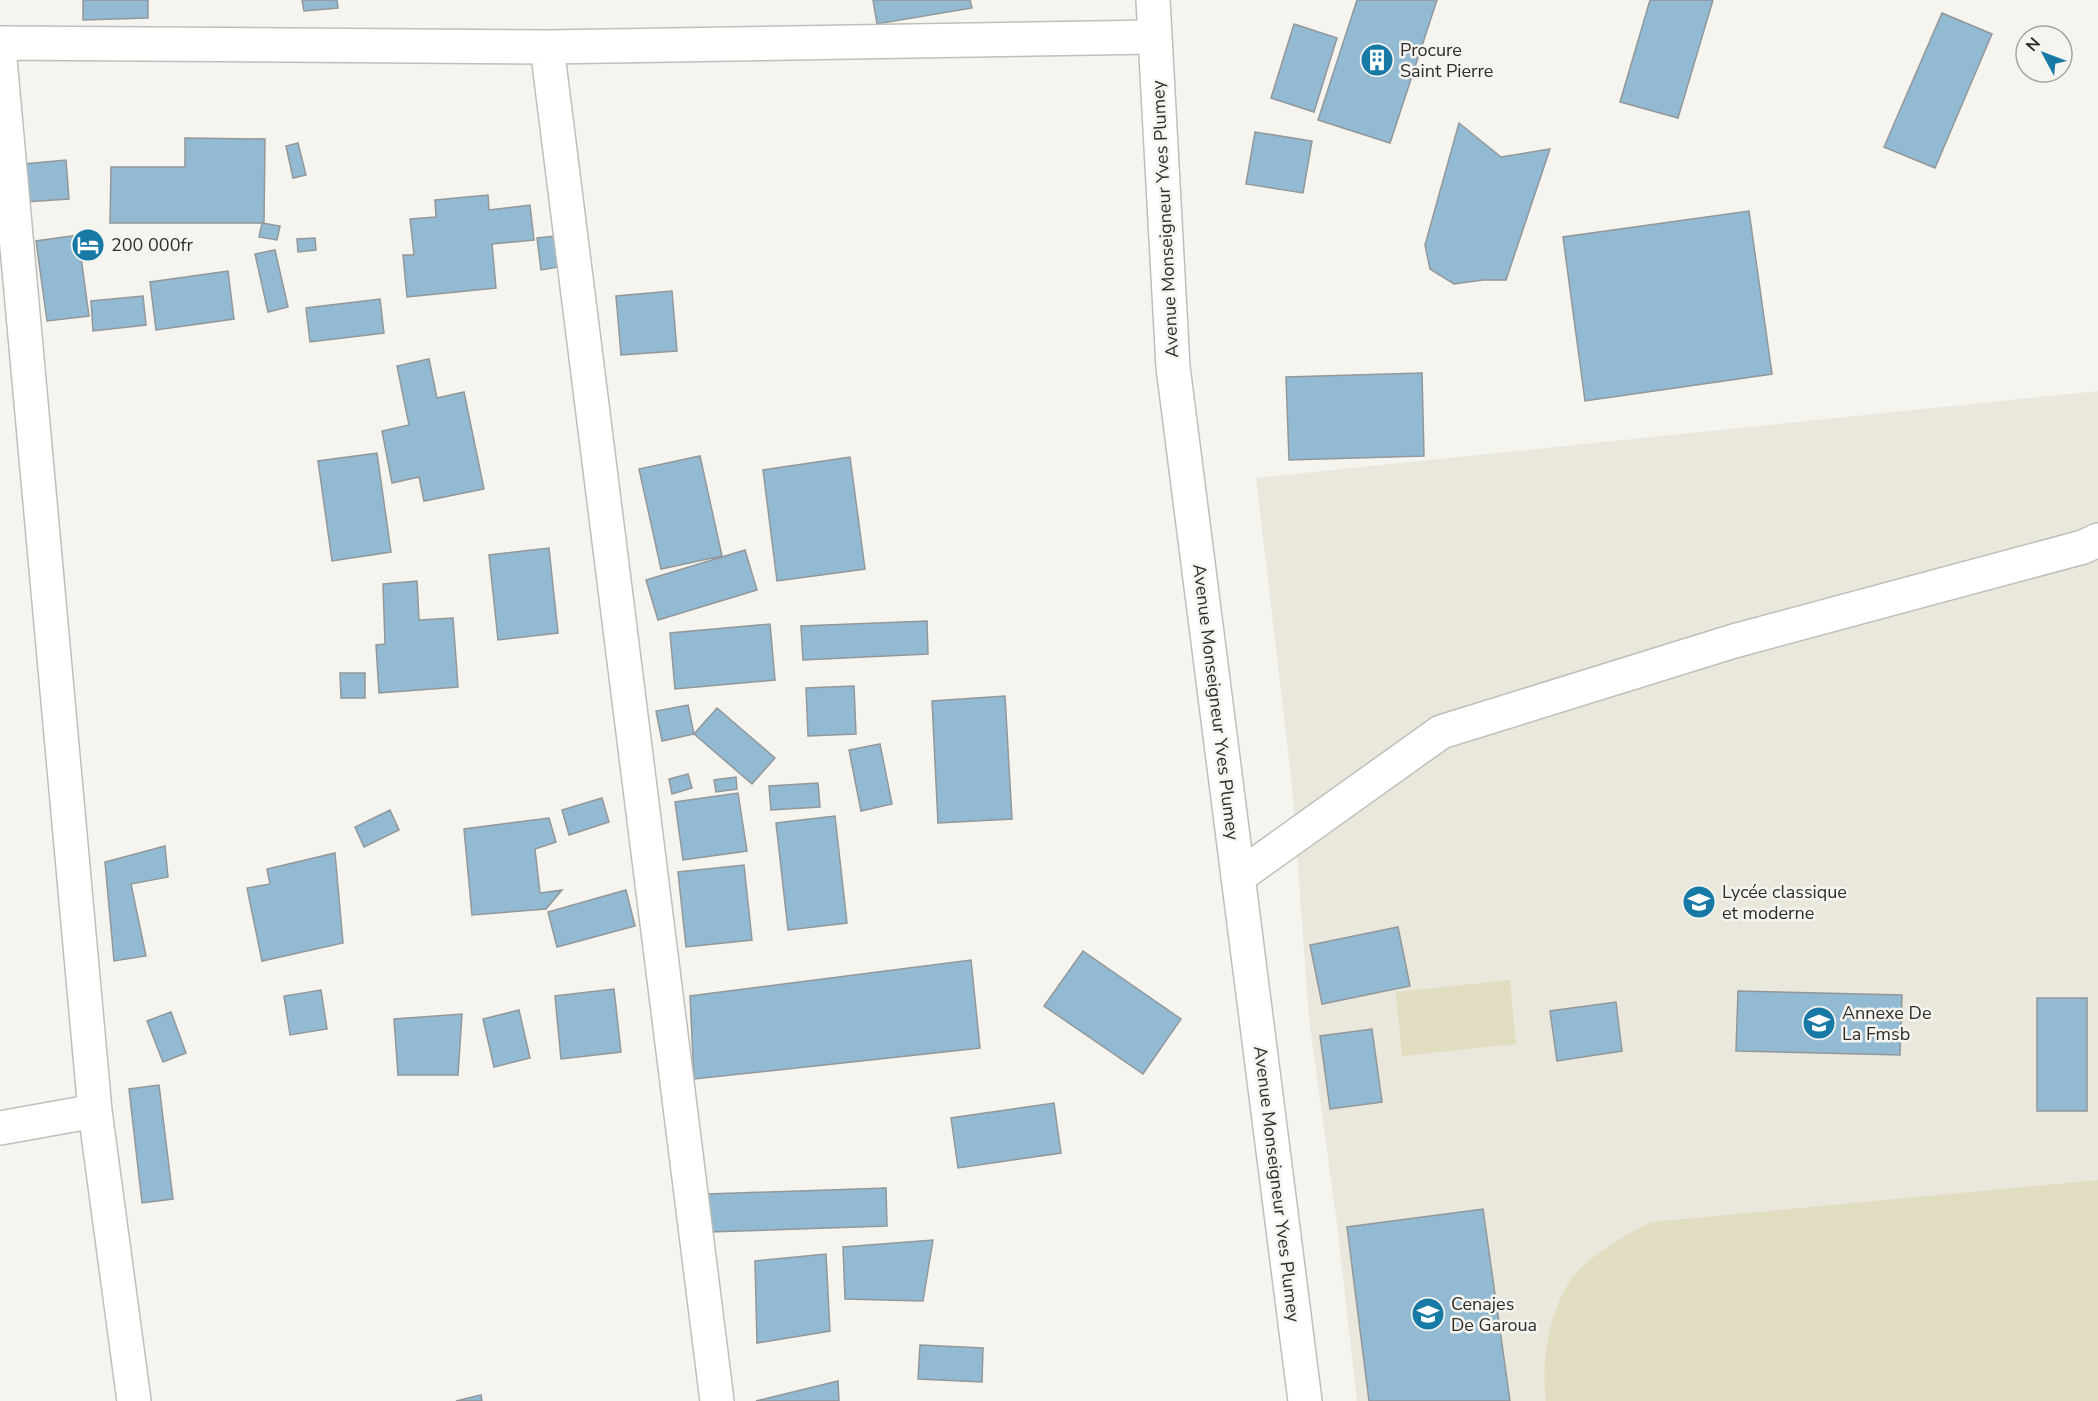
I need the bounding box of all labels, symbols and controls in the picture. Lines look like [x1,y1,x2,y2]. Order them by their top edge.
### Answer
north arrow [2014,24,2074,84]
text: N [2021,33,2046,57]
place label: Procure Saint Pierre [1400,38,1493,83]
building icon: Procure Saint Pierre [1359,42,1395,78]
street label: Avenue Monseigneur Yves Plumey [1146,79,1184,358]
hotel icon: 200 000fr [70,227,106,263]
place label: 200 000fr [111,233,193,257]
street label: Avenue Monseigneur Yves Plumey [1187,563,1245,842]
place label: Lycée classique et moderne [1722,880,1847,925]
school or university icon: Lycée classique et moderne [1681,884,1717,920]
place label: Annexe De La Fmsb [1842,1001,1931,1046]
school or university icon: Annexe De La Fmsb [1801,1005,1837,1041]
street label: Avenue Monseigneur Yves Plumey [1248,1045,1306,1324]
place label: Cenajes De Garoua [1451,1292,1537,1337]
school or university icon: Cenajes De Garoua [1410,1296,1446,1332]

